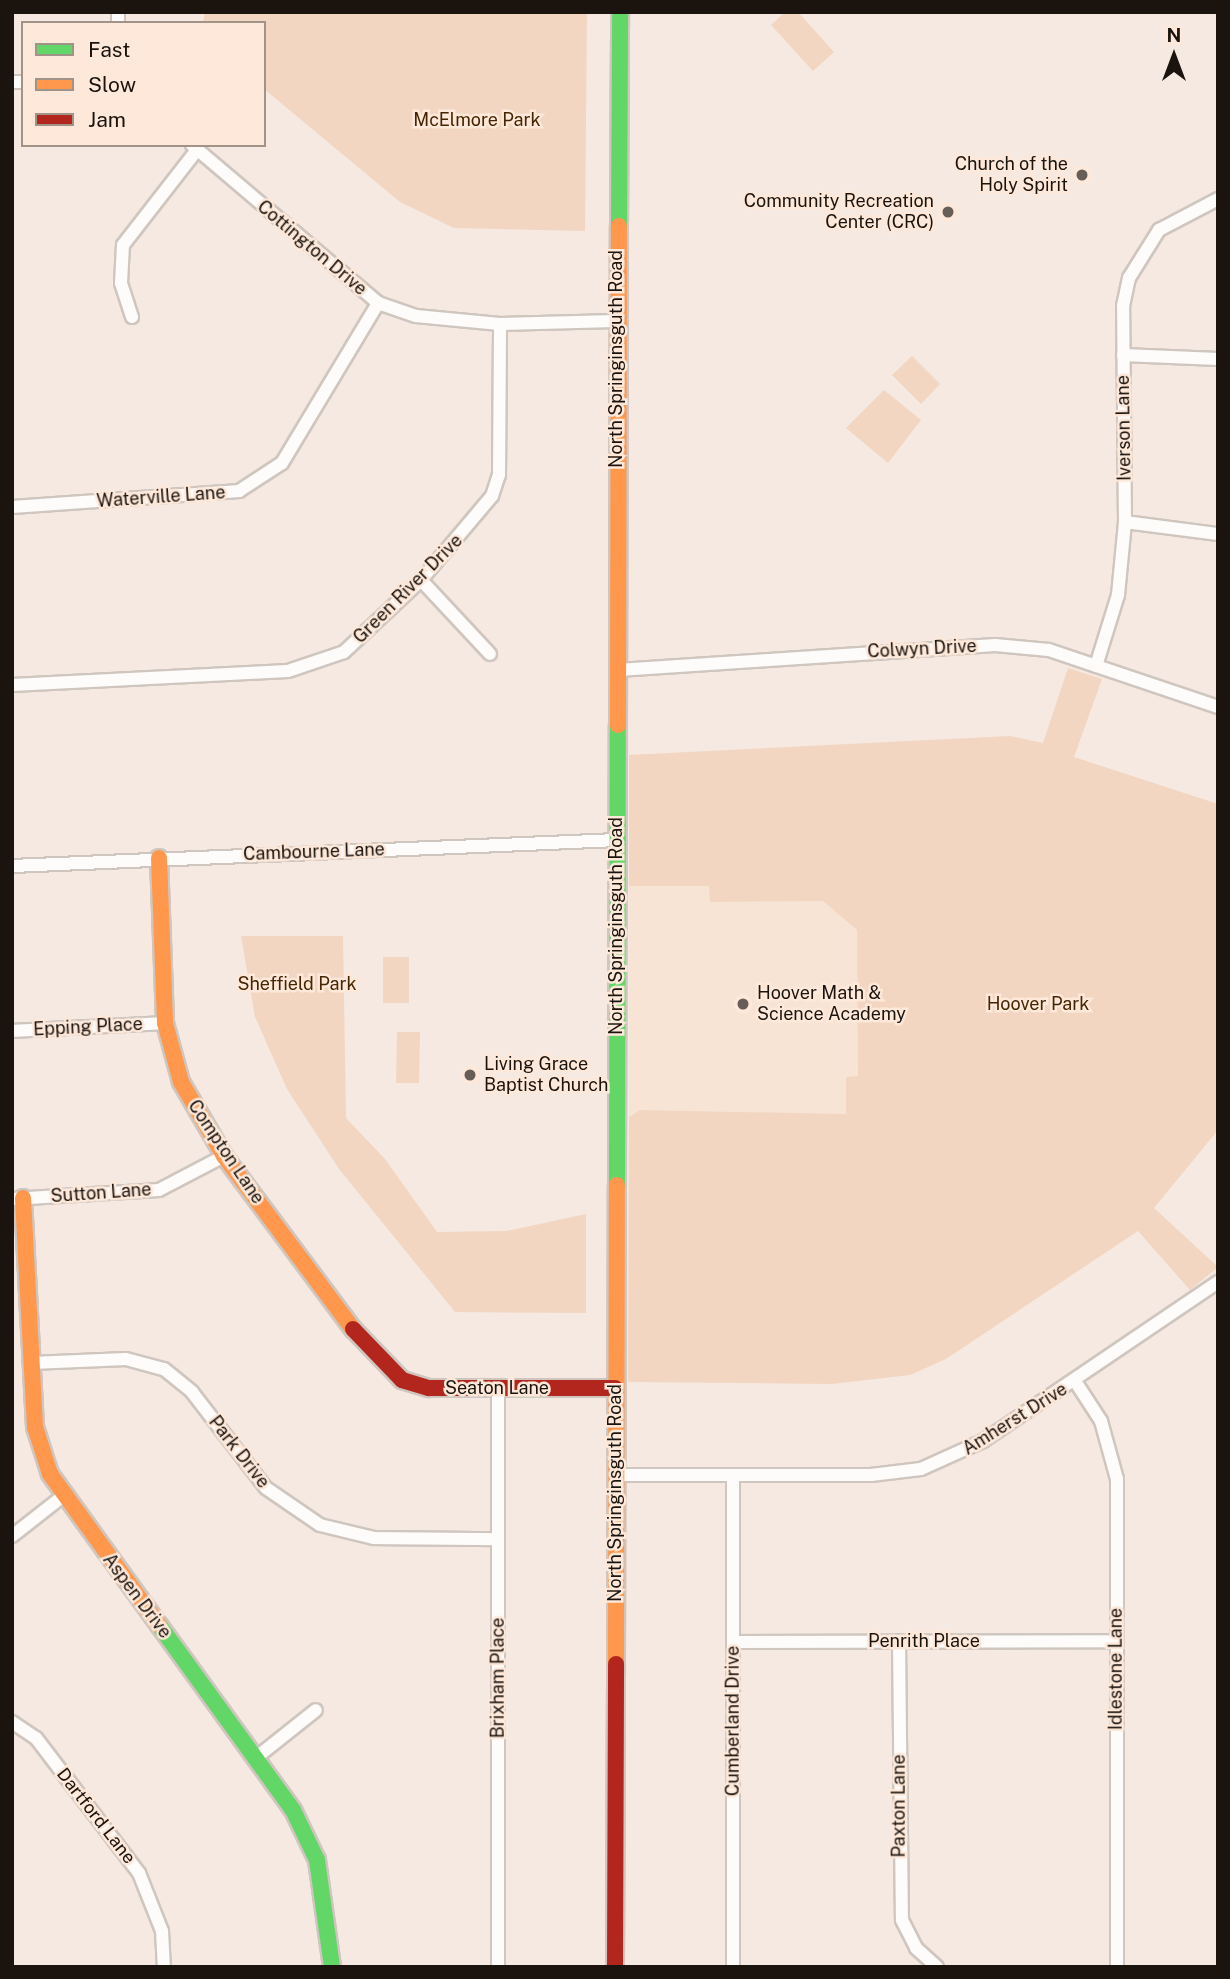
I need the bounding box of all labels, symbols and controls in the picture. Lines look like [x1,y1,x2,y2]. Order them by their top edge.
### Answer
legend [21,21,266,147]
north arrow [1139,21,1209,91]
text: N [1167,24,1181,46]
text: Fast [88,37,130,62]
text: Slow [88,72,136,97]
text: Jam [88,107,126,132]
park label: McElmore Park [413,109,541,131]
place label: Church of the Holy Spirit [954,154,1068,196]
marker: Church of the Holy Spirit [1074,167,1090,183]
place label: Community Recreation Center (CRC) [744,191,934,234]
street label: Cottington Drive [253,196,371,300]
marker: Community Recreation Center (CRC) [940,204,956,220]
street label: North Springinsguth Road [605,250,627,468]
street label: Iverson Lane [1112,375,1136,481]
street label: Waterville Lane [96,482,226,512]
street label: Green River Drive [349,530,467,648]
street label: Colwyn Drive [867,635,977,663]
street label: North Springinsguth Road [605,817,627,1035]
street label: Cambourne Lane [243,839,385,865]
park label: Sheffield Park [237,973,357,995]
place label: Hoover Math & Science Academy [757,983,906,1026]
park label: Hoover Park [987,993,1089,1015]
marker: Hoover Math & Science Academy [735,996,751,1012]
street label: Epping Place [33,1013,143,1041]
place label: Living Grace Baptist Church [484,1054,608,1096]
marker: Living Grace Baptist Church [462,1067,478,1083]
street label: Compton Lane [183,1096,269,1208]
street label: Sutton Lane [50,1179,152,1207]
street label: Seaton Lane [445,1377,549,1399]
street label: Amherst Drive [959,1378,1071,1460]
street label: North Springinsguth Road [604,1384,626,1602]
street label: Park Drive [204,1412,274,1492]
street label: Aspen Drive [98,1549,176,1643]
street label: Idlestone Lane [1105,1608,1127,1730]
street label: Brixham Place [487,1618,509,1738]
street label: Penrith Place [868,1630,980,1652]
street label: Cumberland Drive [722,1646,744,1796]
street label: Paxton Lane [888,1754,910,1858]
street label: Dartford Lane [52,1764,140,1868]

